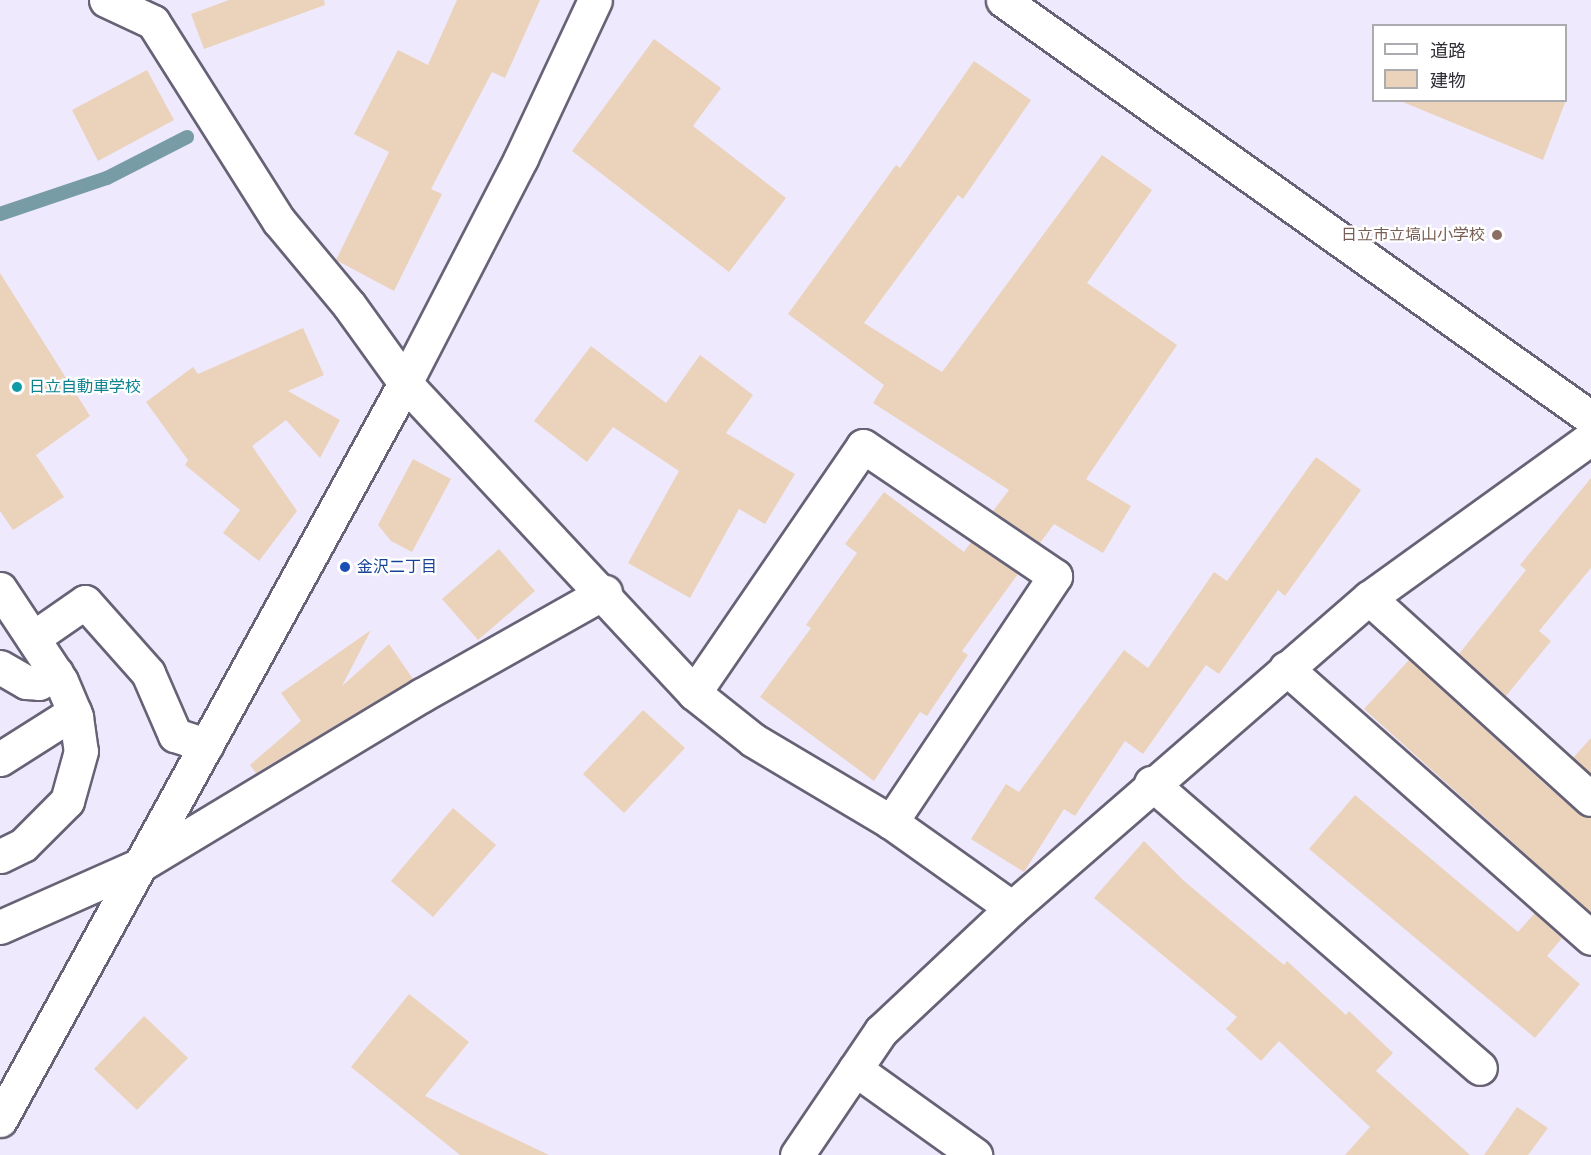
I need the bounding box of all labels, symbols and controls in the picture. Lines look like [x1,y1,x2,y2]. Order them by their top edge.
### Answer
legend [1372,24,1567,102]
text: 道路 [1430,41,1466,61]
text: 建物 [1430,71,1466,91]
place label: 日立市立塙山小学校 [1341,225,1485,245]
marker: 日立市立塙山小学校 [1490,228,1504,242]
place label: 日立自動車学校 [29,377,141,397]
marker: 日立自動車学校 [10,380,24,394]
place label: 金沢二丁目 [357,557,437,577]
marker: 金沢二丁目 [338,560,352,574]

